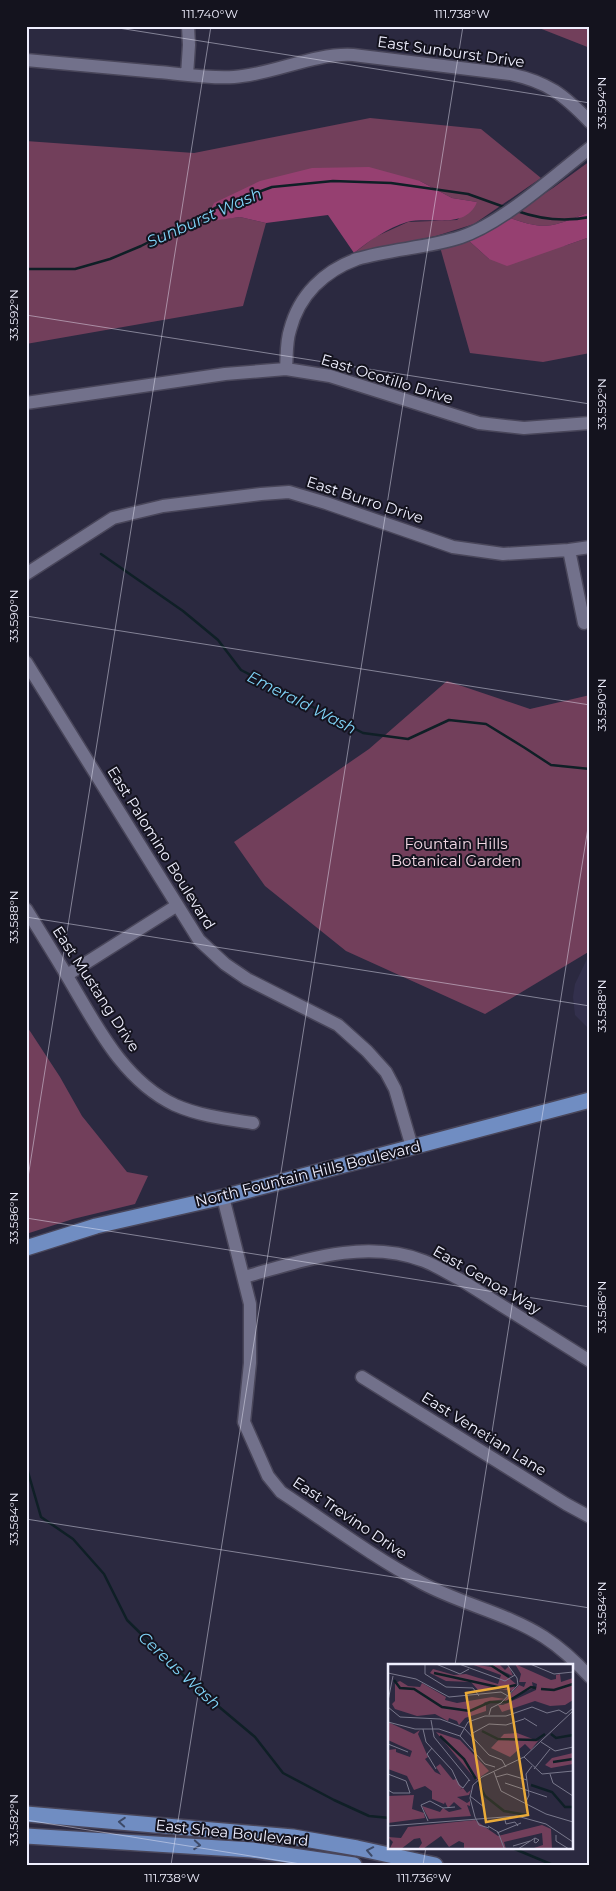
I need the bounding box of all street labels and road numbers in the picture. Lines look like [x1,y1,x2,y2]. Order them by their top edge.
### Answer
street label: East Sunburst Drive [376,32,526,71]
street label: East Ocotillo Drive [319,349,456,408]
street label: East Burro Drive [304,472,426,527]
street label: East Palomino Boulevard [103,763,220,933]
street label: East Mustang Drive [49,922,144,1055]
street label: North Fountain Hills Boulevard [193,1136,423,1211]
street label: East Genoa Way [430,1241,545,1319]
street label: East Venetian Lane [418,1387,550,1480]
street label: East Trevino Drive [289,1472,411,1563]
street label: East Shea Boulevard [155,1815,309,1850]

